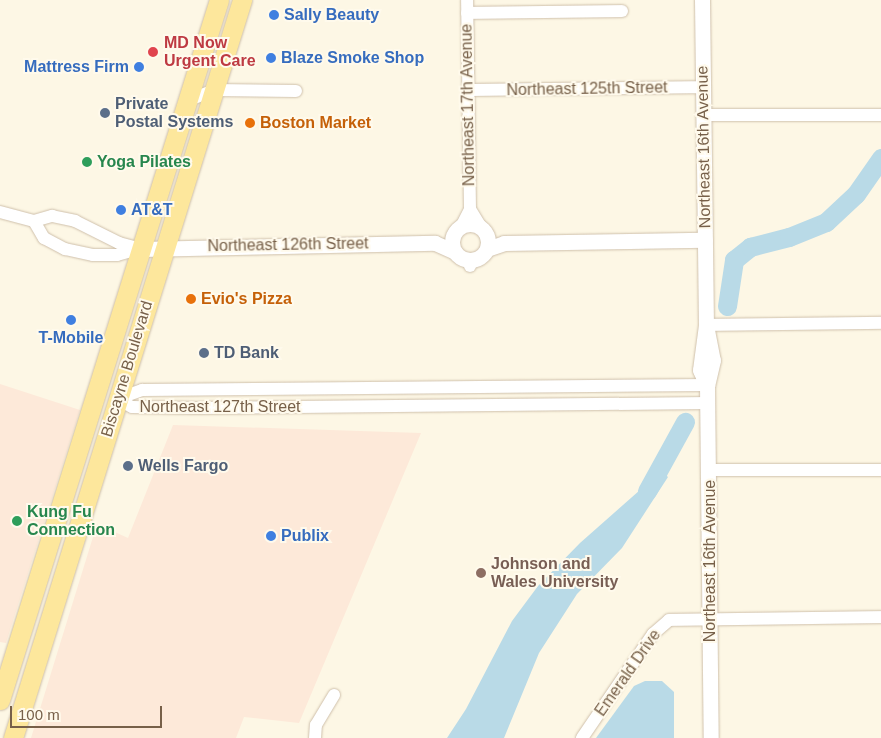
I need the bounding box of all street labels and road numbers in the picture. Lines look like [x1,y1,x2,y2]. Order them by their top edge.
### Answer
street label: Northeast 17th Avenue [457,23,479,187]
street label: Northeast 16th Avenue [693,65,715,229]
street label: Northeast 125th Street [506,78,668,100]
street label: Northeast 126th Street [207,234,369,256]
street label: Biscayne Boulevard [97,299,157,439]
street label: Northeast 127th Street [140,397,300,417]
street label: Northeast 16th Avenue [700,479,720,643]
street label: Emerald Drive [591,626,665,720]

